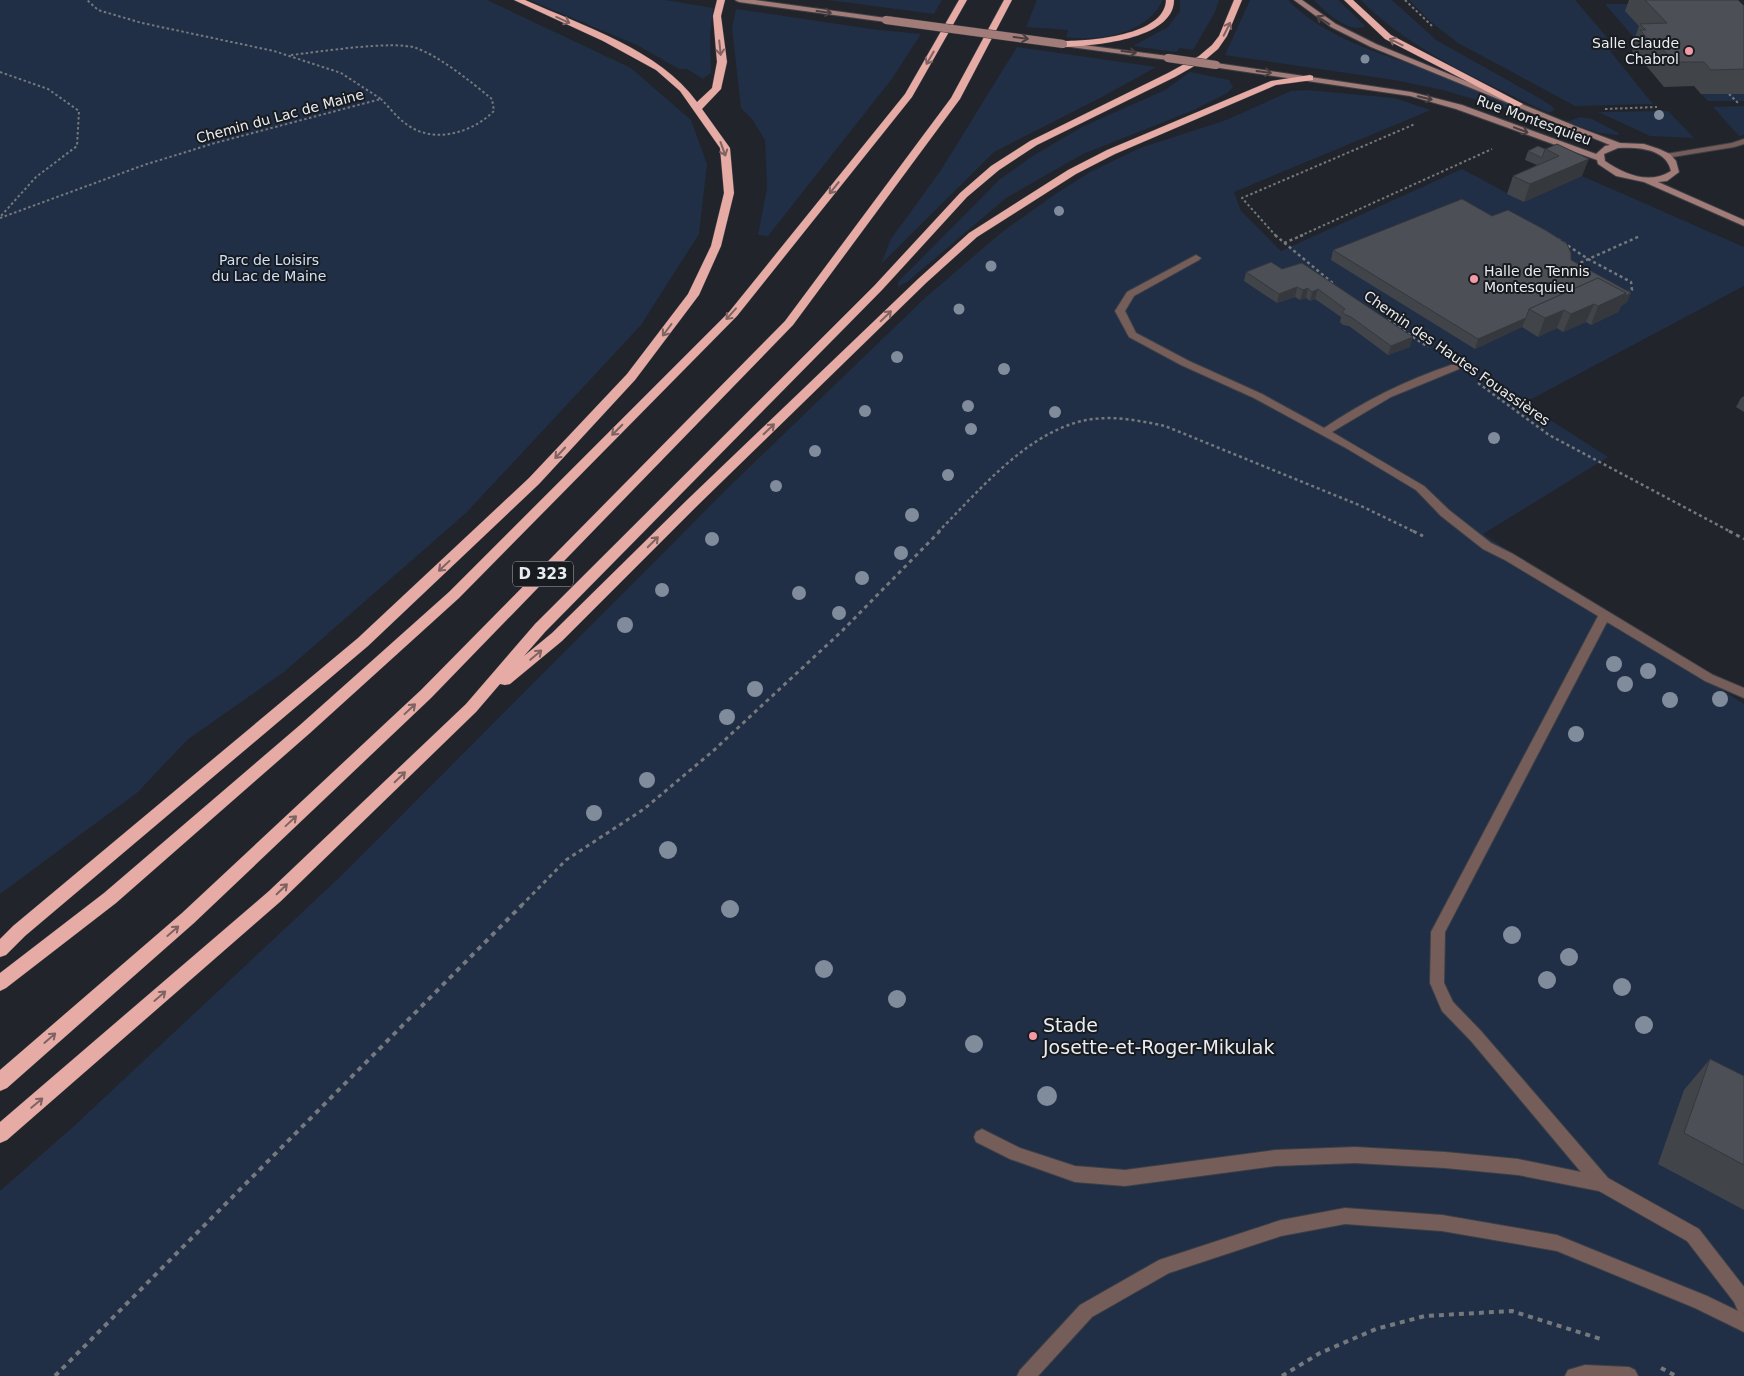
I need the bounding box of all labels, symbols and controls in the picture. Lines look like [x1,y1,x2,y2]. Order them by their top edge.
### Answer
one-way arrow [815,7,831,17]
one-way arrow [555,15,570,25]
one-way arrow [1317,15,1331,25]
one-way arrow [1222,21,1232,36]
one-way arrow [1013,33,1029,43]
place label: Salle Claude Chabrol [1592,35,1679,67]
one-way arrow [1389,37,1404,47]
one-way arrow [715,40,725,56]
marker: Salle Claude Chabrol [1683,45,1695,57]
one-way arrow [1120,48,1136,58]
one-way arrow [925,50,935,65]
one-way arrow [1256,67,1272,77]
street label: Chemin du Lac de Maine [194,86,366,146]
street label: Rue Montesquieu [1474,92,1594,148]
one-way arrow [1416,93,1432,103]
one-way arrow [1513,126,1528,135]
one-way arrow [719,141,728,156]
one-way arrow [828,181,839,194]
park label: Parc de Loisirs du Lac de Maine [212,252,326,284]
place label: Halle de Tennis Montesquieu [1484,263,1590,295]
marker: Halle de Tennis Montesquieu [1468,273,1480,285]
street label: Chemin des Hautes Fouassières [1361,287,1553,429]
one-way arrow [726,308,737,321]
one-way arrow [880,310,893,322]
one-way arrow [661,323,672,336]
one-way arrow [763,423,775,435]
one-way arrow [611,424,623,436]
one-way arrow [554,446,566,459]
one-way arrow [646,536,659,548]
one-way arrow [437,560,450,572]
road number: D 323 [513,562,573,586]
one-way arrow [529,649,542,660]
one-way arrow [403,703,416,715]
one-way arrow [393,771,406,783]
one-way arrow [285,815,298,827]
one-way arrow [276,883,288,895]
one-way arrow [166,926,179,937]
one-way arrow [154,991,167,1002]
place label: Stade Josette-et-Roger-Mikulak [1042,1014,1275,1058]
marker: Stade Josette-et-Roger-Mikulak [1027,1030,1039,1042]
one-way arrow [43,1033,56,1044]
one-way arrow [30,1097,43,1108]

